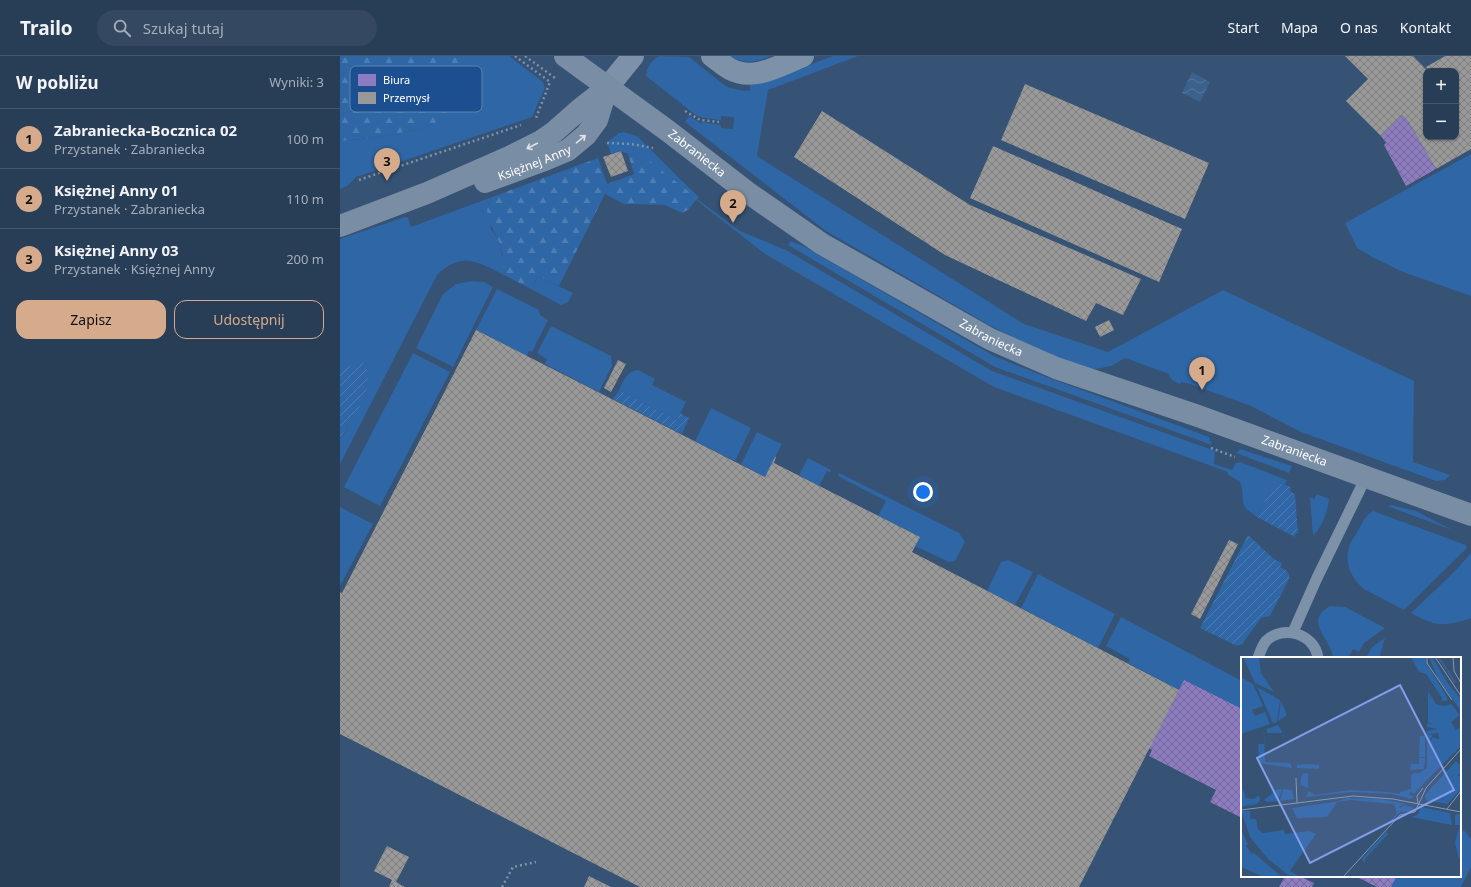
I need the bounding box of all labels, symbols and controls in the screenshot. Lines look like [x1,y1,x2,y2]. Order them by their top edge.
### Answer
search box [97,10,377,46]
text: Trailo [20,15,73,41]
icon: search [111,17,133,39]
text: Szukaj tutaj [143,18,224,38]
text: Start [1228,18,1259,37]
text: Mapa [1281,18,1318,37]
text: O nas [1340,18,1378,37]
text: Kontakt [1400,18,1451,37]
legend [350,66,482,112]
map controls [1423,68,1459,140]
button: + [1423,68,1459,104]
text: W pobliżu [16,71,99,94]
text: Biura [383,72,410,87]
text: Wyniki: 3 [269,73,324,91]
text: Przemysł [383,90,430,105]
button: − [1423,104,1459,140]
text: Zabraniecka-Bocznica 02 [54,120,237,140]
street label: Zabraniecka [665,125,730,181]
text: 1 [25,130,33,148]
text: 100 m [286,130,324,148]
one-way arrow [576,135,586,144]
text: Przystanek · Zabraniecka [54,140,205,158]
street label: Księżnej Anny [495,140,575,185]
one-way arrow [526,142,538,150]
pin: 3 [374,148,400,181]
text: Księżnej Anny 01 [54,180,179,200]
text: 2 [25,190,33,208]
text: 110 m [286,190,324,208]
pin: 2 [720,190,746,223]
text: Przystanek · Zabraniecka [54,200,205,218]
text: Księżnej Anny 03 [54,240,179,260]
text: 3 [25,250,33,268]
text: 200 m [286,250,324,268]
text: Przystanek · Księżnej Anny [54,260,215,278]
button: Zapisz [16,300,166,339]
button: Udostępnij [174,300,324,339]
street label: Zabraniecka [957,315,1026,360]
pin: 1 [1189,357,1215,390]
street label: Zabraniecka [1259,431,1330,470]
your location [913,482,933,502]
inset map [1241,657,1461,877]

